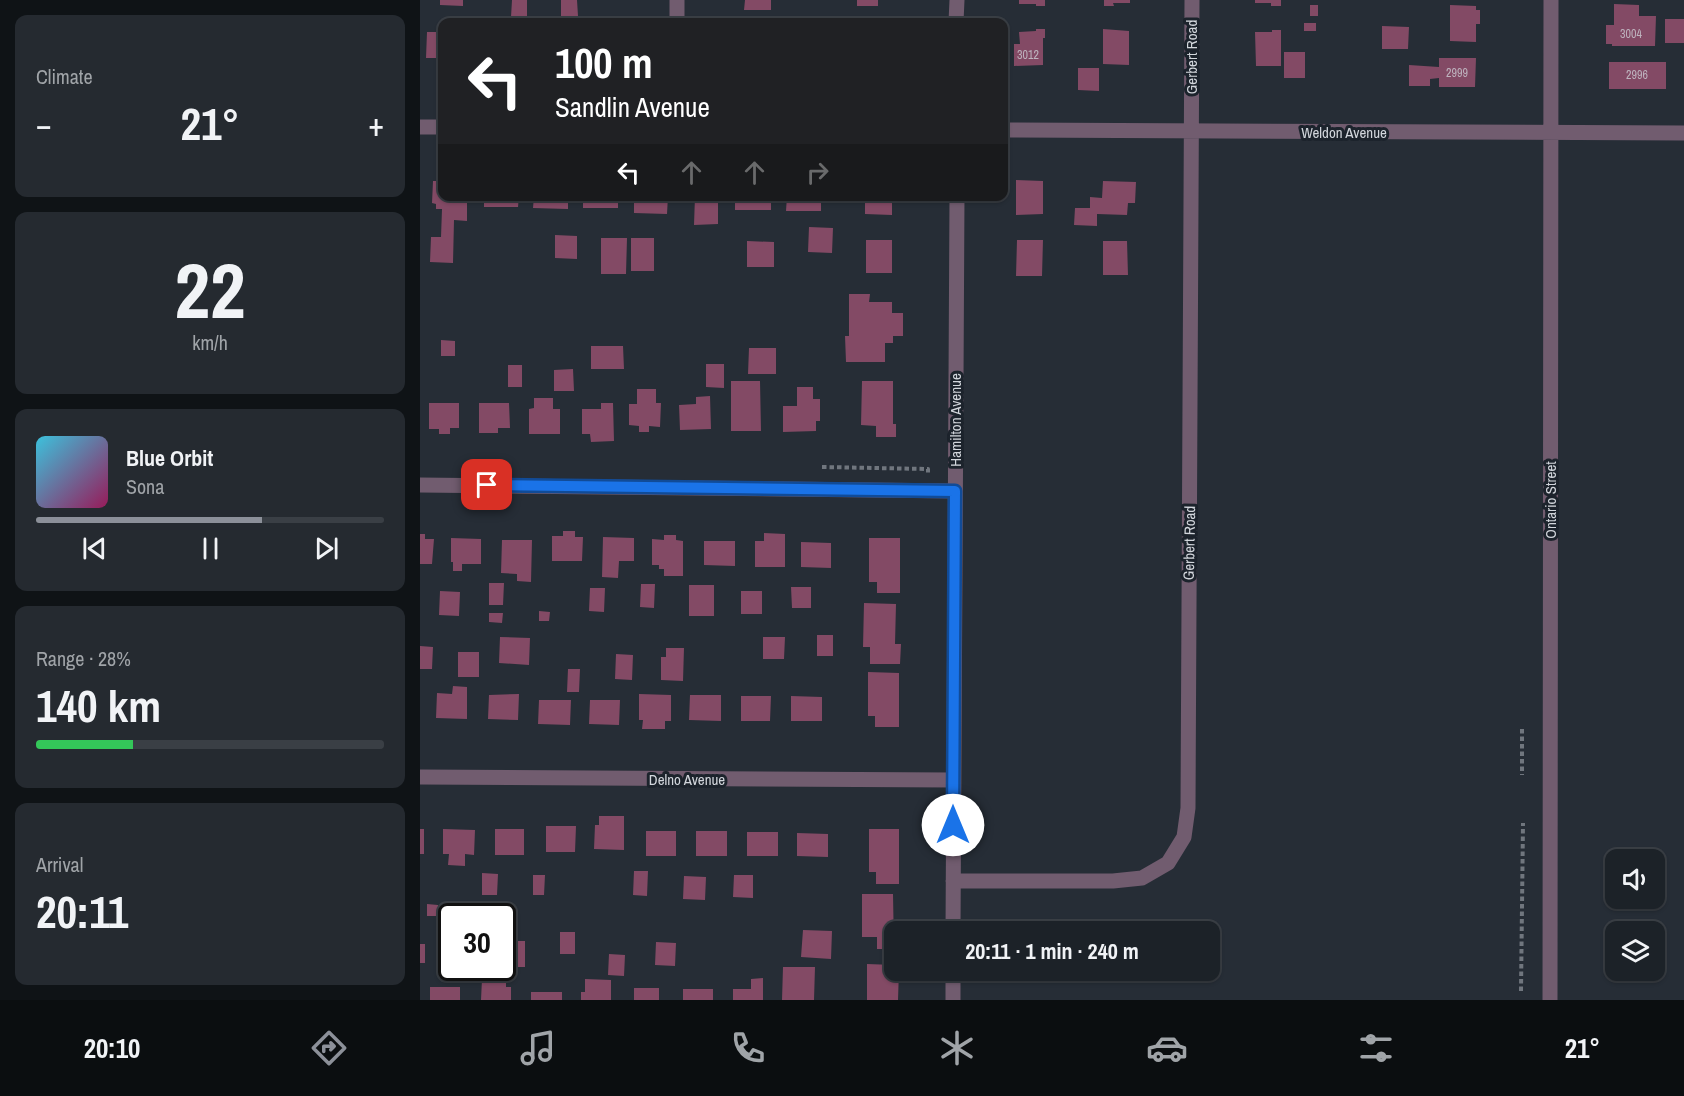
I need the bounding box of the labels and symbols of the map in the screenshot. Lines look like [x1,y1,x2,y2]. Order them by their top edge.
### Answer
street label: Gerbert Road [1181,20,1202,94]
house number: 3004 [1620,26,1642,42]
house number: 3012 [1017,47,1039,63]
house number: 2999 [1446,65,1468,81]
house number: 2996 [1626,67,1648,83]
street label: Weldon Avenue [1301,122,1387,143]
street label: Hamilton Avenue [945,373,966,467]
pin [461,459,512,510]
street label: Ontario Street [1540,461,1561,539]
street label: Gerbert Road [1178,506,1200,580]
street label: Delno Avenue [649,769,725,790]
position arrow [921,793,985,857]
speed limit sign: 30 [438,903,516,981]

